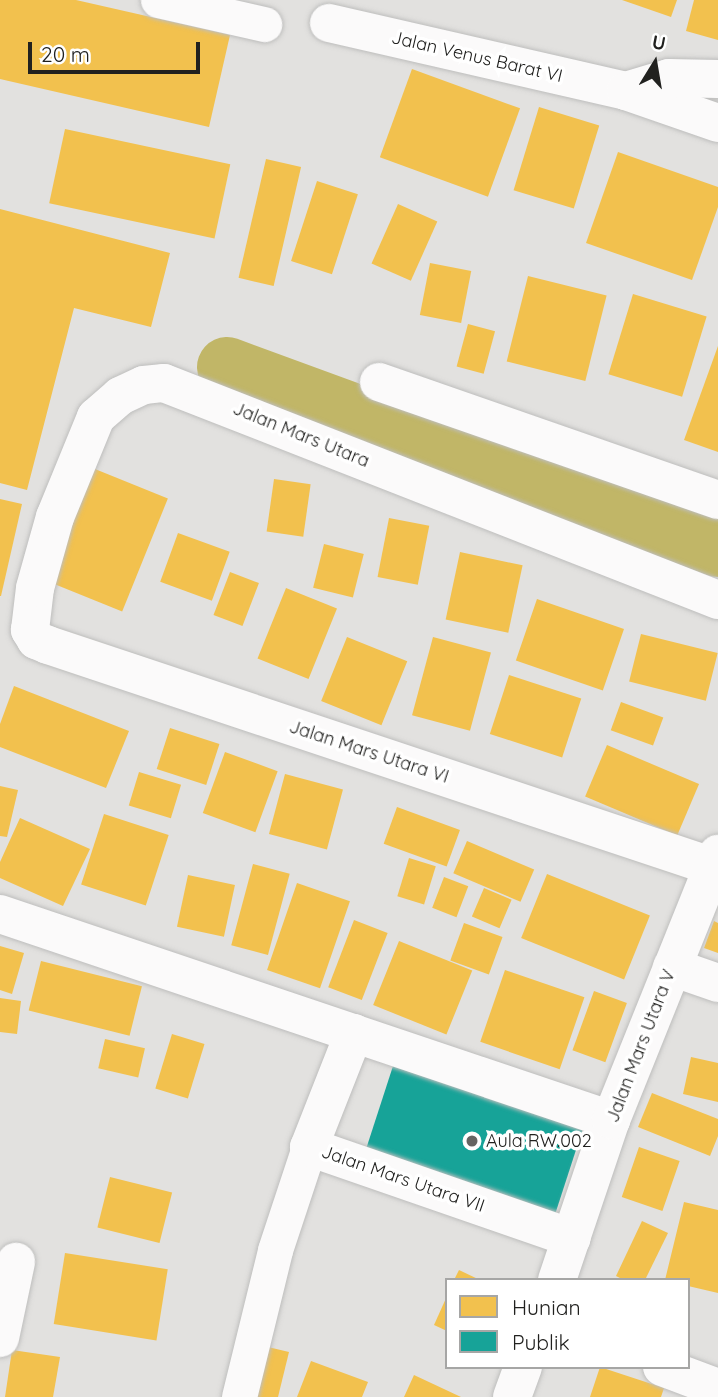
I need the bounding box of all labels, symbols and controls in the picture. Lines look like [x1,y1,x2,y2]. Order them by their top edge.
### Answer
street label: Jalan Venus Barat VI [389,27,565,87]
scale bar [32,28,203,72]
north arrow [620,28,690,98]
text: U [650,29,668,55]
text: 20 m [41,41,90,67]
street label: Jalan Mars Utara [230,398,372,472]
street label: Jalan Mars Utara VI [286,716,452,788]
street label: Jalan Mars Utara V [602,967,680,1125]
place label: Aula RW.002 [486,1130,592,1152]
marker: Aula RW.002 [464,1133,480,1149]
street label: Jalan Mars Utara VII [319,1141,487,1217]
legend [445,1278,690,1369]
text: Hunian [512,1294,581,1320]
text: Publik [512,1329,570,1355]

